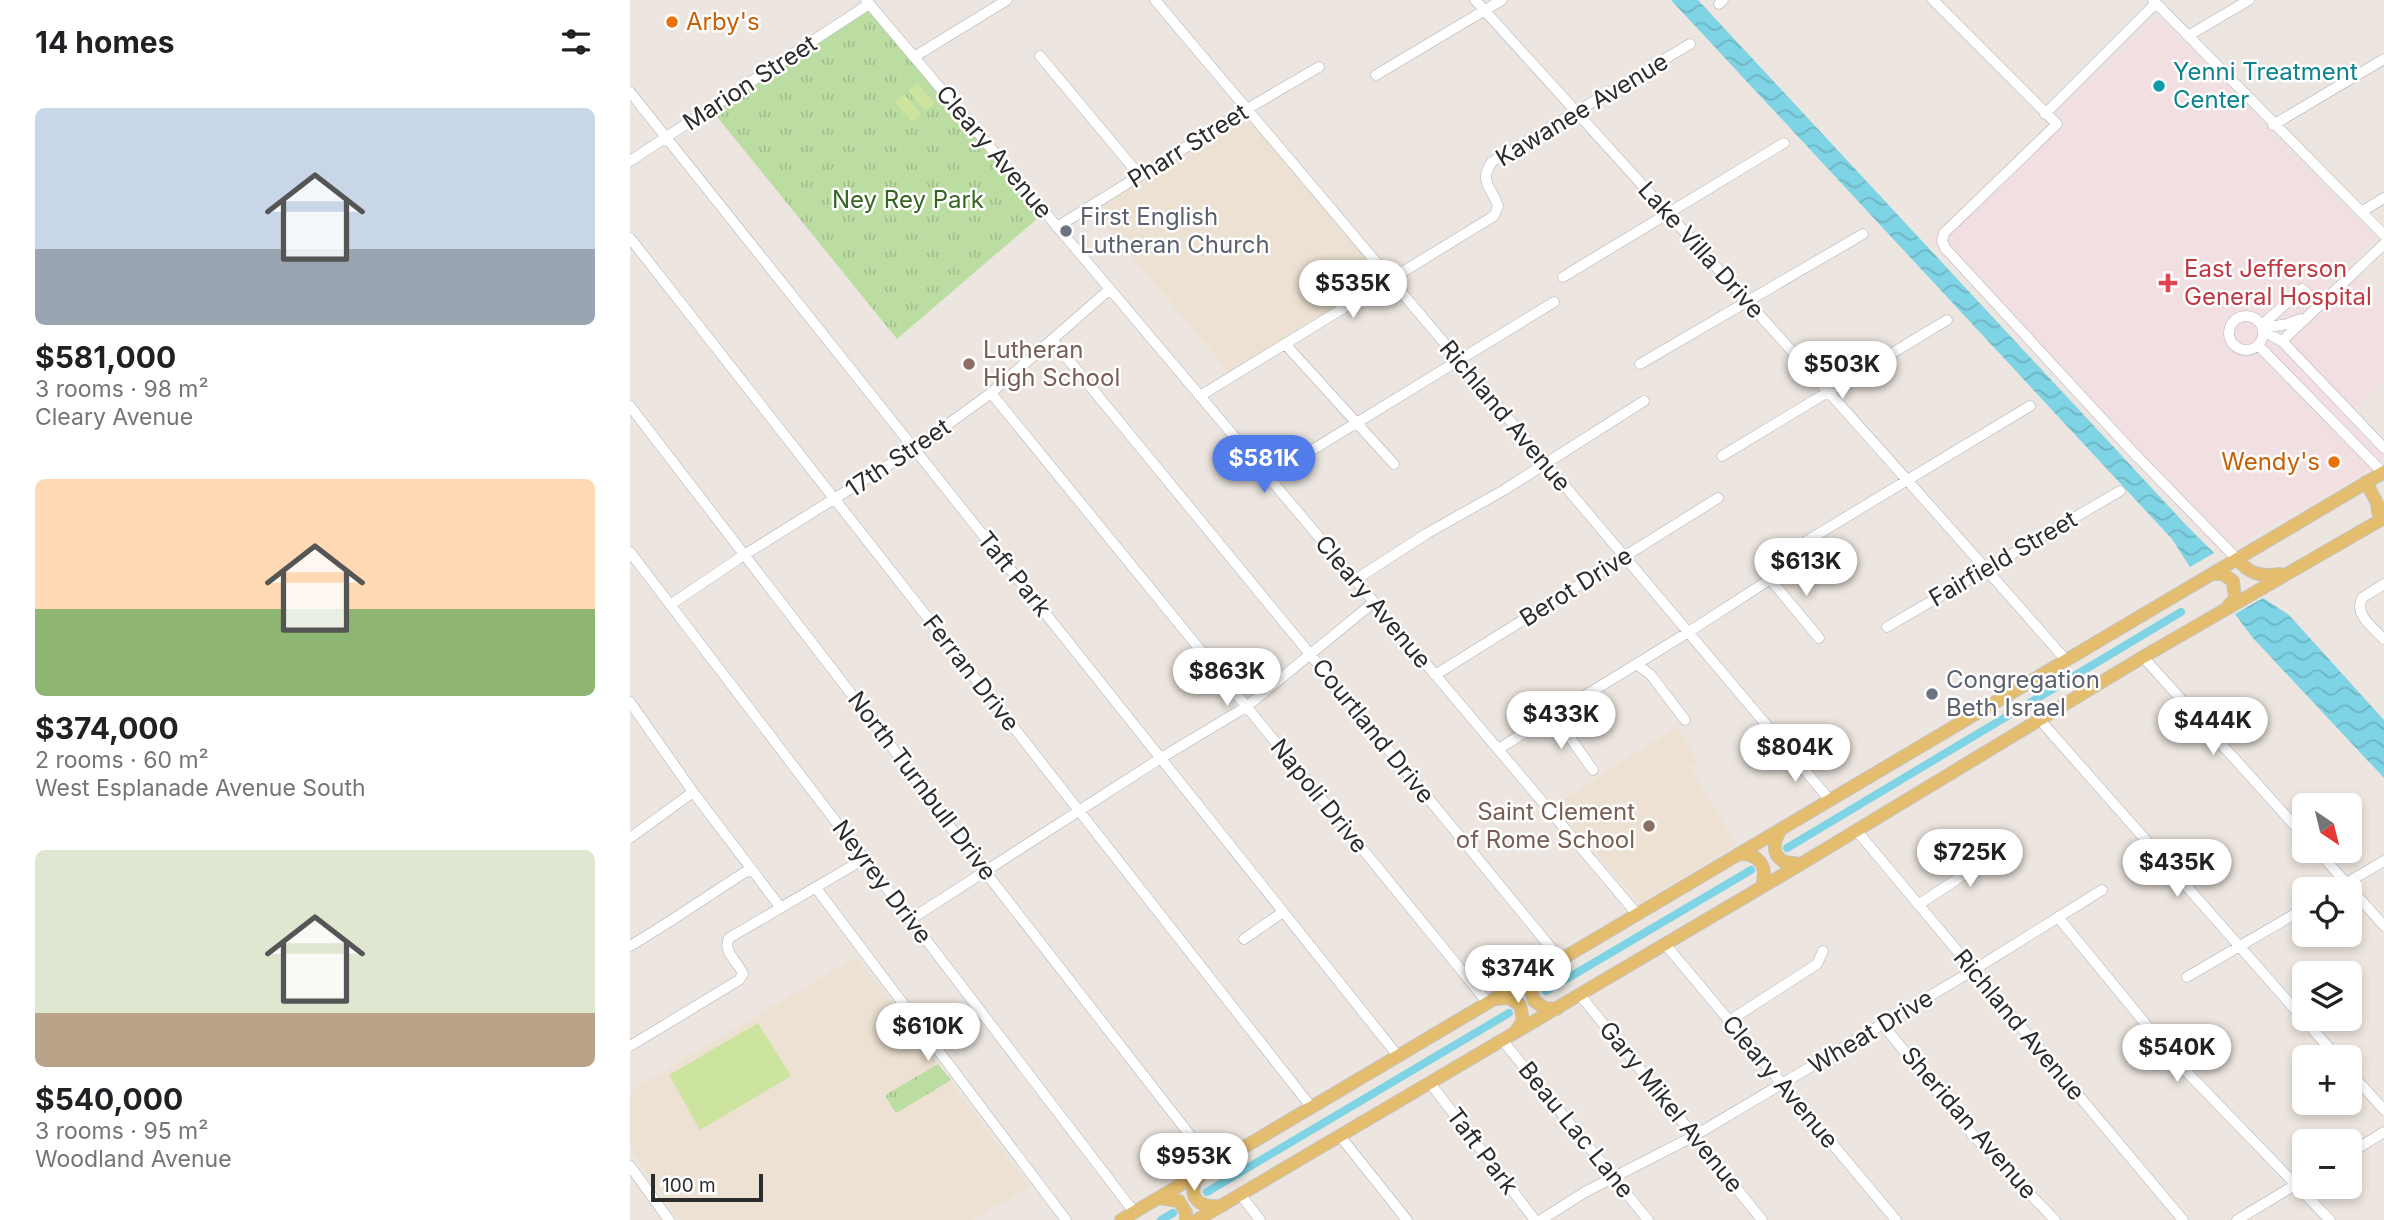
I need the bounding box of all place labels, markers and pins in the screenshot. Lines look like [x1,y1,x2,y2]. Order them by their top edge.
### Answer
place label: Arby's [686,7,760,36]
marker: Arby's [664,14,680,30]
place label: Yenni Treatment Center [2173,57,2358,114]
marker: Yenni Treatment Center [2151,78,2167,94]
place label: First English Lutheran Church [1080,202,1270,259]
marker: First English Lutheran Church [1058,223,1074,239]
place label: East Jefferson General Hospital [2184,254,2372,311]
pin: $535K [1304,260,1402,320]
marker: East Jefferson General Hospital [2158,273,2178,293]
place label: Lutheran High School [983,335,1120,392]
pin: $503K [1793,342,1891,401]
marker: Lutheran High School [961,356,977,372]
pin: $581K [1215,435,1313,495]
place label: Wendy's [2221,447,2320,476]
marker: Wendy's [2326,454,2342,470]
pin: $613K [1757,538,1855,598]
pin: $863K [1178,648,1276,708]
place label: Congregation Beth Israel [1946,665,2100,722]
marker: Congregation Beth Israel [1924,686,1940,702]
pin: $433K [1512,692,1610,751]
pin: $444K [2164,698,2262,757]
pin: $804K [1746,724,1844,784]
place label: Saint Clement of Rome School [1456,797,1635,854]
marker: Saint Clement of Rome School [1641,818,1657,834]
pin: $725K [1921,830,2019,889]
pin: $435K [2128,839,2226,899]
pin: $374K [1469,946,1567,1005]
pin: $610K [879,1004,977,1063]
pin: $540K [2128,1024,2226,1084]
pin: $953K [1145,1134,1243,1193]

